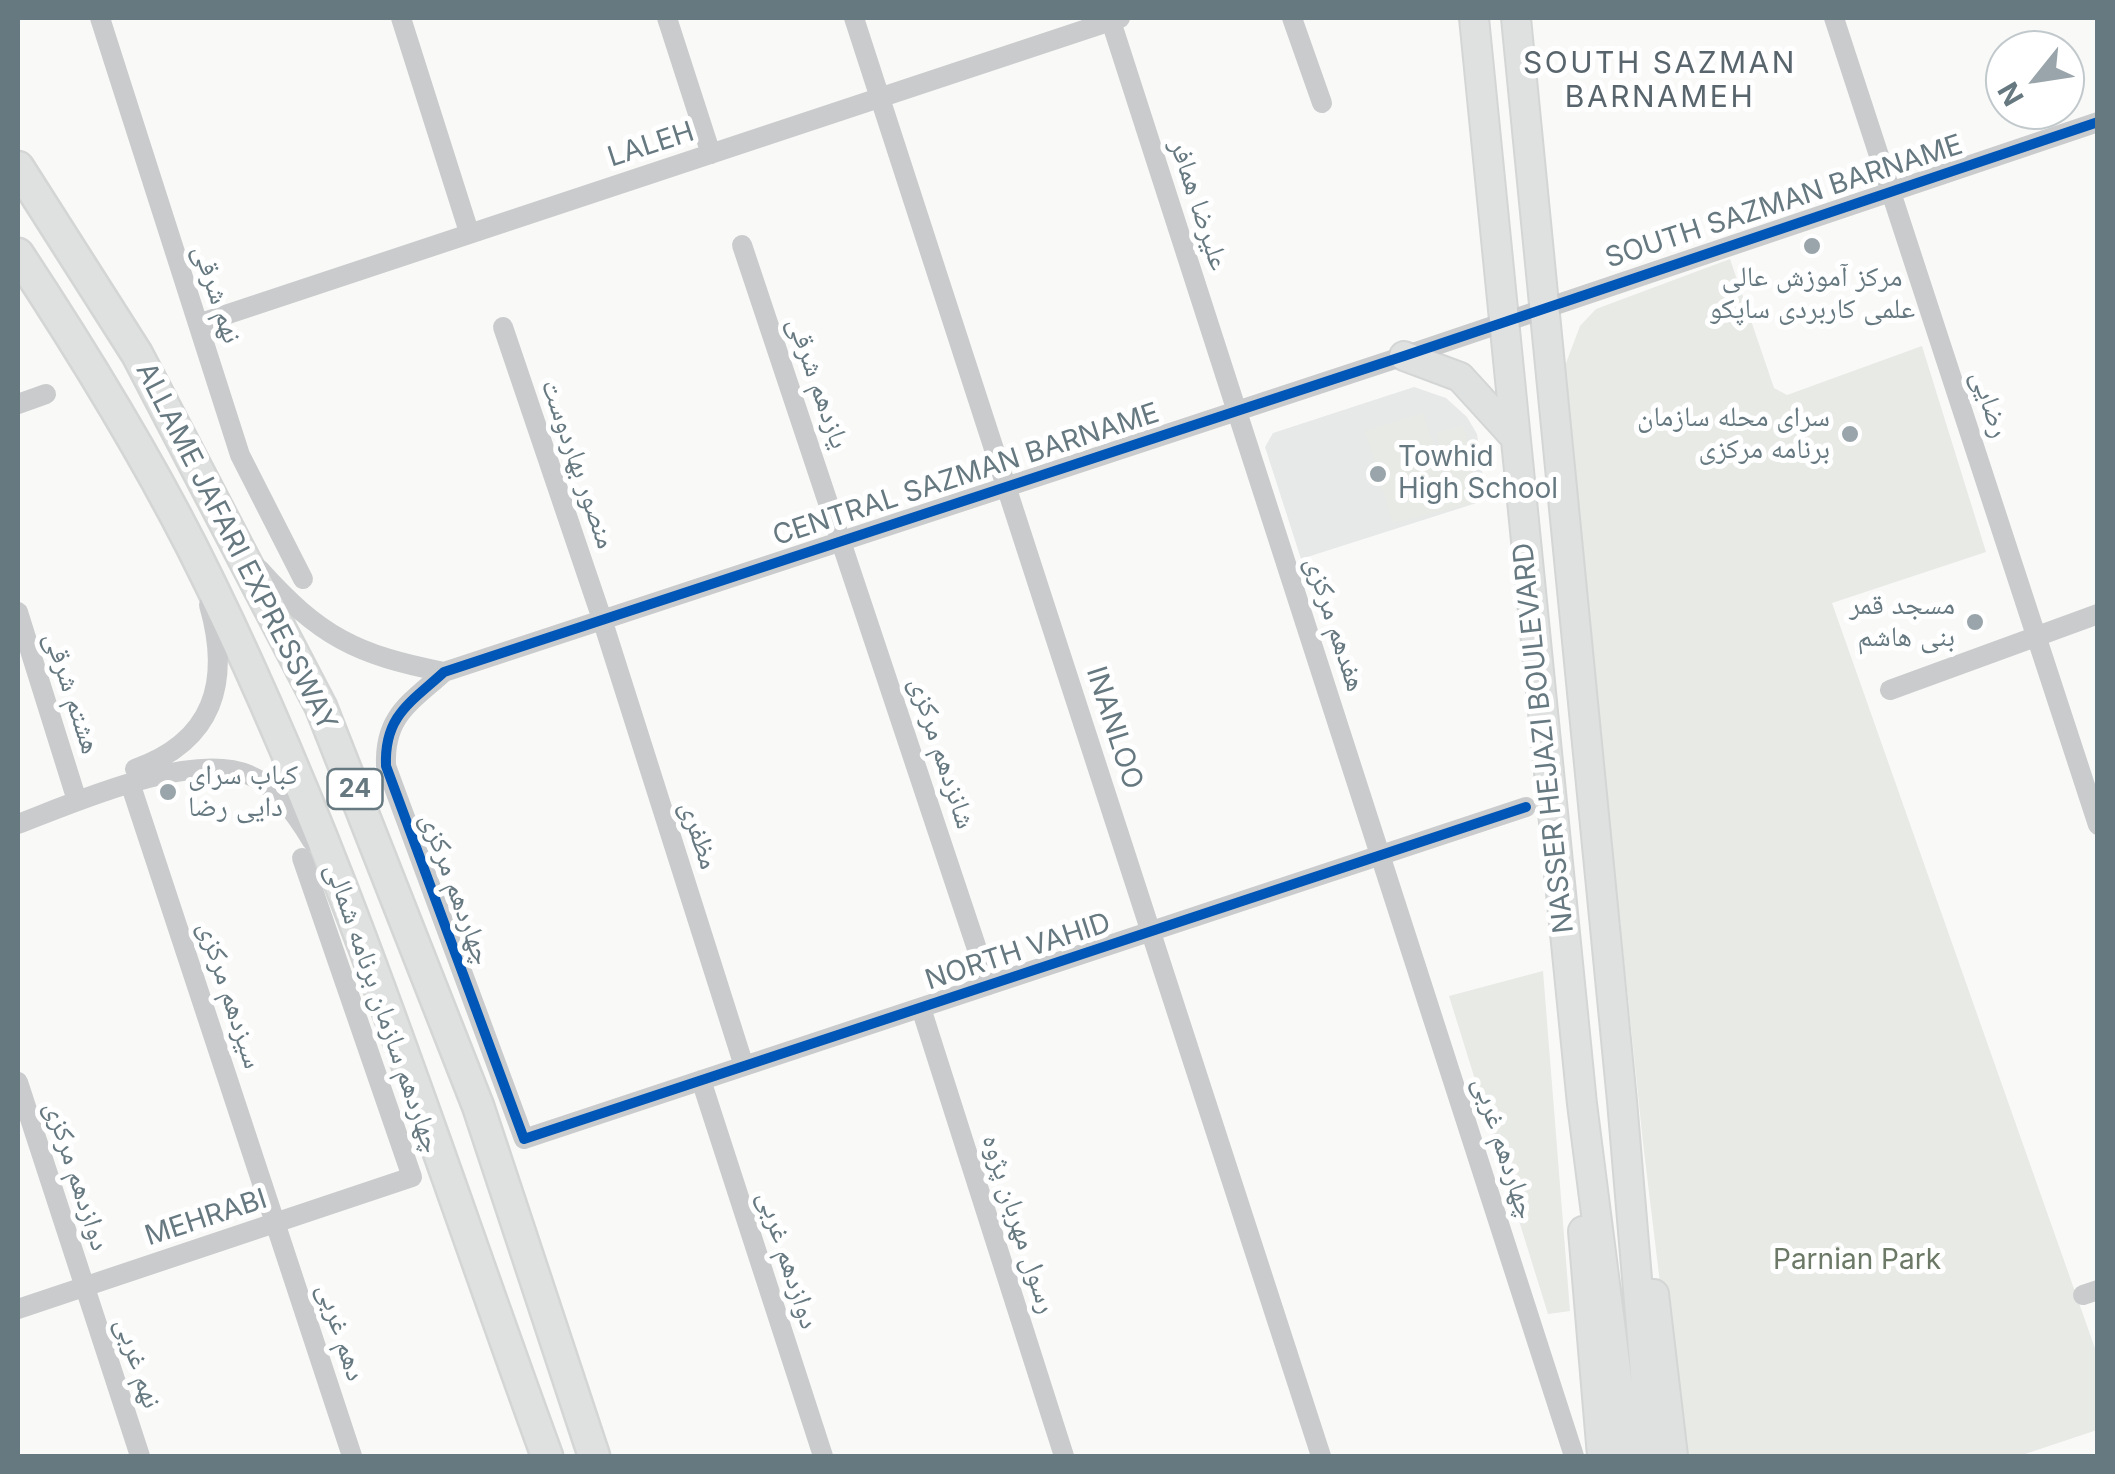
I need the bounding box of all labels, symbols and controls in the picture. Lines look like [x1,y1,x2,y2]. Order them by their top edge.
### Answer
north arrow [1985,30,2085,130]
district label: SOUTH SAZMAN BARNAMEH [1523,46,1797,116]
text: N [1991,76,2031,112]
street label: LALEH [604,115,698,175]
street label: SOUTH SAZMAN BARNAME [1601,128,1967,276]
street label: علیرضا همافر [1162,135,1236,275]
marker: مرکز آموزش عالی علمی کاربردی ساپکو [1801,235,1823,257]
street label: نهم شرقی [185,240,249,348]
place label: مرکز آموزش عالی علمی کاربردی ساپکو [1709,261,1915,327]
street label: یازدهم شرقی [780,313,856,453]
street label: ALLAME JAFARI EXPRESSWAY [128,357,344,737]
street label: رضایی [1963,366,2017,442]
street label: منصور بهاردوست [533,375,623,553]
street label: CENTRAL SAZMAN BARNAME [769,397,1163,553]
place label: سرای محله سازمان برنامه مرکزی [1637,401,1830,467]
marker: سرای محله سازمان برنامه مرکزی [1839,423,1861,445]
place label: Towhid High School [1398,441,1558,507]
marker: Towhid High School [1367,463,1389,485]
street label: NASSER HEJAZI BOULEVARD [1507,541,1581,935]
street label: هفدهم مرکزی [1297,552,1373,696]
place label: مسجد قمر بنی هاشم [1849,589,1955,655]
marker: مسجد قمر بنی هاشم [1964,611,1986,633]
street label: هشتم شرقی [37,628,107,758]
street label: INANLOO [1078,662,1150,794]
street label: شانزدهم مرکزی [902,673,982,833]
place label: کباب سرای دایی رضا [188,759,298,825]
road number: 24 [328,769,382,809]
marker: کباب سرای دایی رضا [157,781,179,803]
street label: مظفری [672,797,726,873]
street label: چهاردهم مرکزی [413,808,499,970]
street label: چهاردهم سازمان برنامه شمالی [318,859,448,1157]
street label: NORTH VAHID [921,906,1115,998]
street label: سیزدهم مرکزی [190,917,270,1073]
street label: چهاردهم غربی [1465,1073,1543,1223]
street label: دوازدهم مرکزی [37,1097,117,1255]
street label: رسول مهربان پژوه [974,1130,1064,1318]
street label: MEHRABI [141,1183,271,1253]
street label: دوازدهم غربی [750,1187,826,1333]
park label: Parnian Park [1773,1244,1941,1278]
street label: دهم غربی [309,1279,373,1385]
street label: نهم غربی [108,1313,168,1413]

